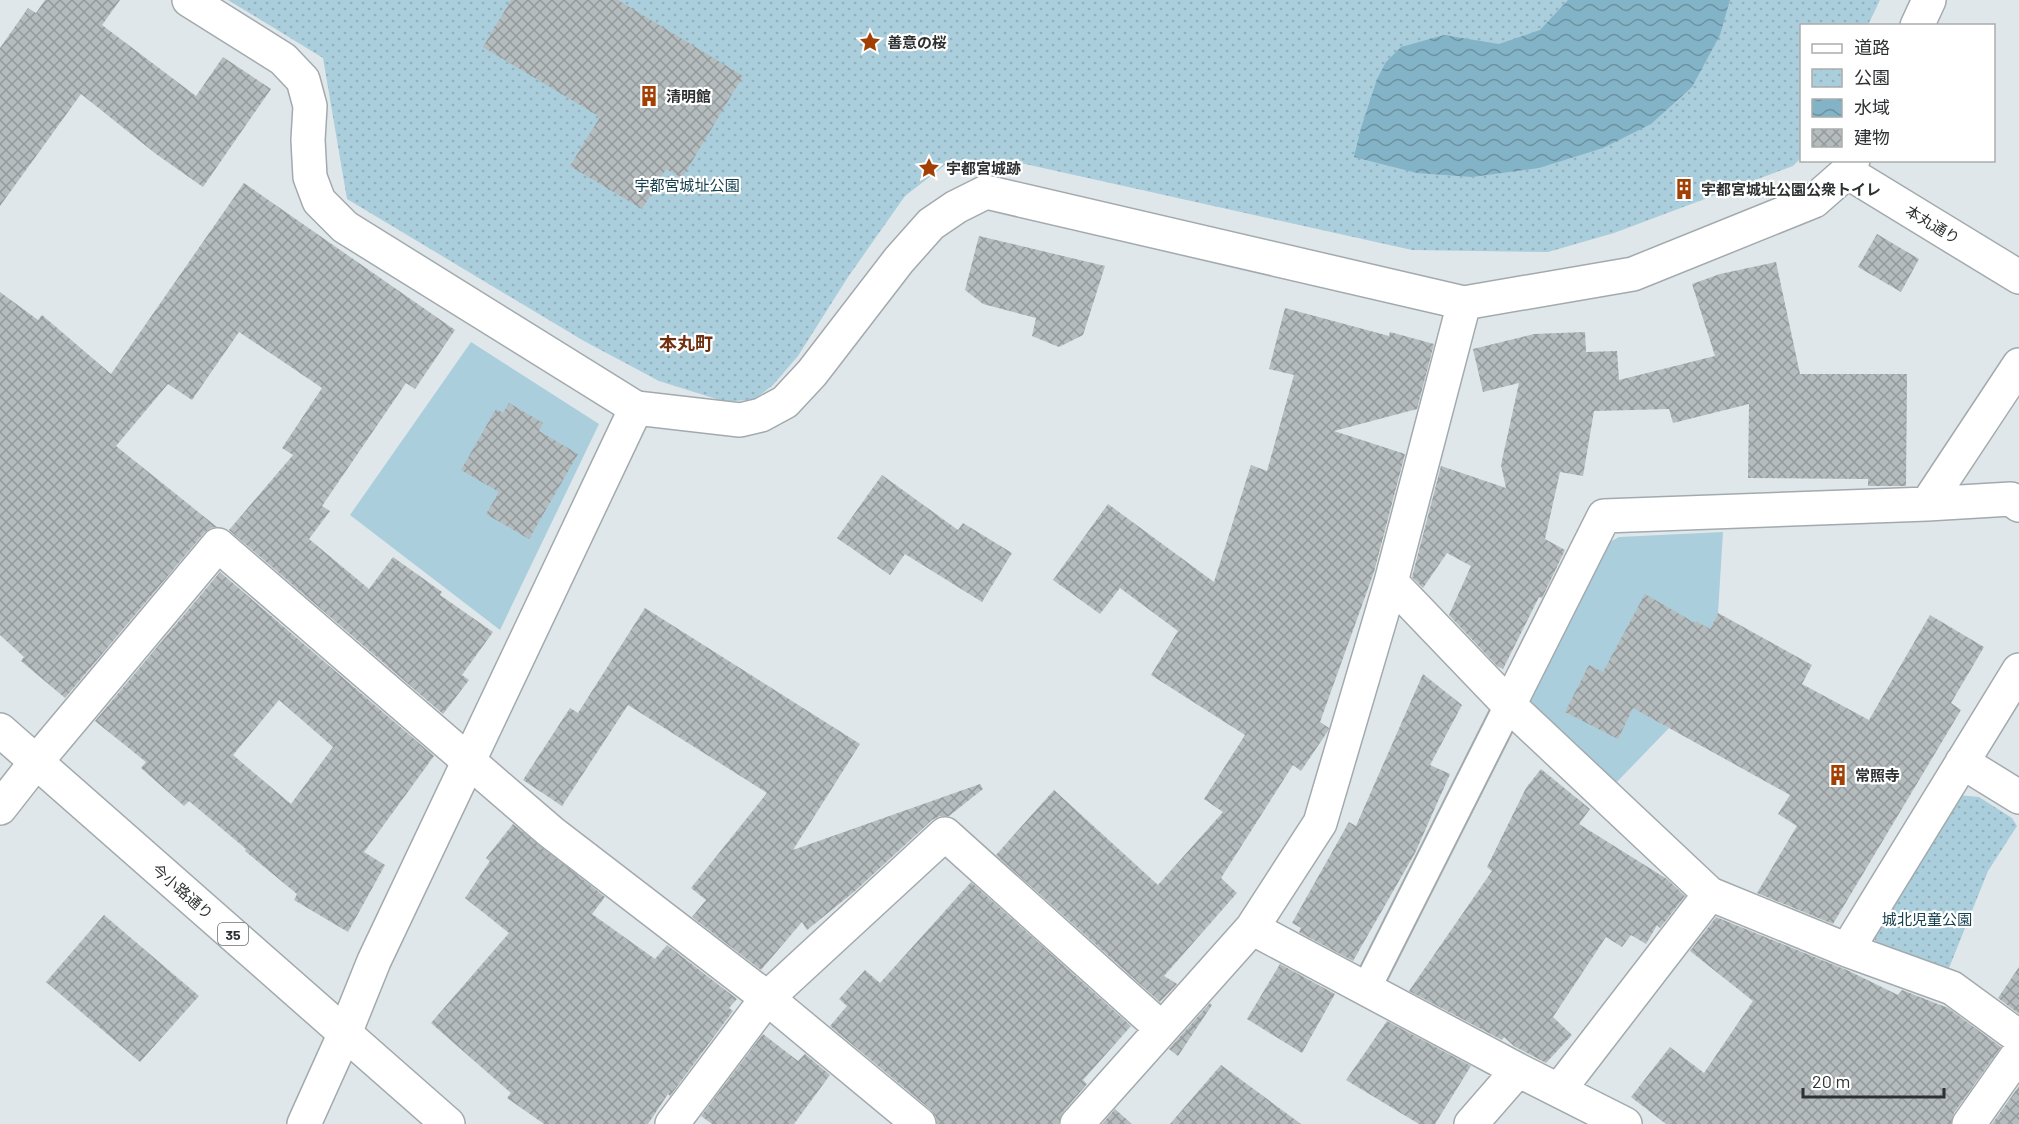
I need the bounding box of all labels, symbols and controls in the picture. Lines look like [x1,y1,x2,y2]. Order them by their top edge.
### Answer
legend [1800,24,1995,162]
place icon: 善意の桜 [858,30,882,54]
place label: 善意の桜 [887,33,947,51]
text: 道路 [1854,36,1890,58]
text: 公園 [1854,66,1890,88]
building icon: 清明館 [637,84,661,108]
place label: 清明館 [666,87,711,105]
text: 水域 [1854,96,1890,118]
text: 建物 [1854,126,1890,148]
place icon: 宇都宮城跡 [917,156,941,180]
place label: 宇都宮城跡 [946,159,1021,177]
park label: 宇都宮城址公園 [634,176,740,194]
building icon: 宇都宮城址公園公衆トイレ [1672,177,1696,201]
place label: 宇都宮城址公園公衆トイレ [1701,180,1881,198]
street label: 本丸通り [1903,201,1963,247]
district label: 本丸町 [659,332,713,354]
building icon: 常照寺 [1826,763,1850,787]
place label: 常照寺 [1855,766,1900,784]
street label: 今小路通り [149,860,217,922]
park label: 城北児童公園 [1882,910,1972,928]
road number: 35 [218,923,248,945]
scale bar [1803,1061,1944,1099]
text: 20 m [1812,1070,1850,1092]

